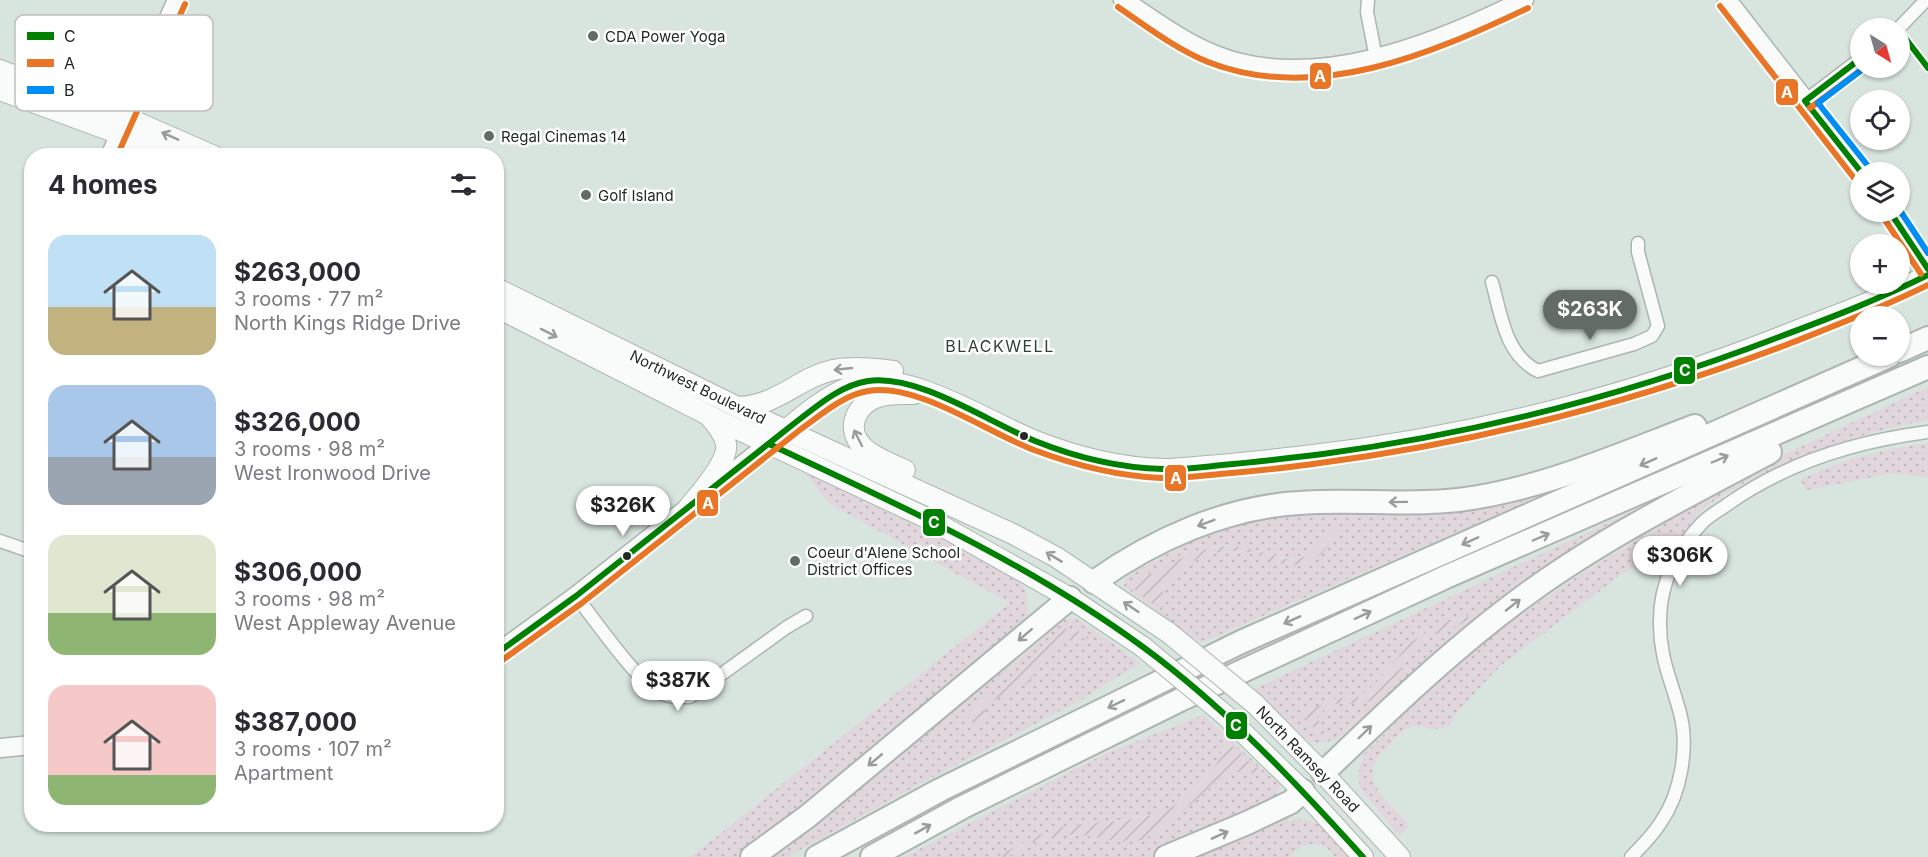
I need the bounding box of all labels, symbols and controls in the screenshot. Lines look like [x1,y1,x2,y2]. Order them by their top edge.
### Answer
legend [15,15,213,111]
north arrow [1850,18,1910,78]
map controls [1850,18,1910,366]
text: C [64,26,76,46]
place label: CDA Power Yoga [605,27,725,46]
marker: CDA Power Yoga [586,29,600,43]
text: A [64,53,75,73]
line badge: A [1309,62,1332,90]
text: A [1314,66,1326,86]
line badge: A [1775,78,1799,106]
text: B [64,80,74,100]
text: A [1781,82,1793,102]
button: locate [1850,90,1910,150]
place label: Regal Cinemas 14 [501,127,626,146]
marker: Regal Cinemas 14 [482,129,496,143]
one-way arrow [161,130,179,142]
button: layers [1850,162,1910,222]
icon: filters [447,168,480,201]
text: 4 homes [48,169,158,200]
place label: Golf Island [598,186,674,205]
marker: Golf Island [579,188,593,202]
button: + [1850,234,1910,294]
text: $263,000 [234,256,361,287]
icon: home [96,259,168,331]
text: 3 rooms · 77 m² [234,287,383,311]
pin: $263K [1548,290,1632,341]
text: $263K [1557,297,1623,321]
button: − [1850,306,1910,366]
text: North Kings Ridge Drive [234,311,461,335]
one-way arrow [539,328,557,340]
district label: BLACKWELL [945,336,1055,356]
street label: Northwest Boulevard [627,346,769,428]
line badge: C [1673,356,1696,385]
text: C [1679,360,1691,380]
one-way arrow [833,364,853,375]
text: $326,000 [234,406,361,437]
icon: home [96,409,168,481]
one-way arrow [852,430,864,447]
unlabelled marker [1018,430,1030,442]
text: 3 rooms · 98 m² [234,437,385,461]
one-way arrow [1710,453,1729,464]
one-way arrow [1640,457,1658,468]
text: West Ironwood Drive [234,461,431,485]
line badge: A [1164,464,1187,492]
text: A [1170,468,1182,488]
pin: $326K [581,486,665,537]
line badge: A [696,489,719,517]
text: $326K [590,493,656,517]
text: A [702,493,714,513]
one-way arrow [1389,496,1409,508]
line badge: C [922,508,946,537]
text: C [928,512,940,532]
one-way arrow [1197,518,1216,529]
one-way arrow [1532,530,1550,541]
one-way arrow [1461,536,1480,547]
pin: $306K [1638,536,1722,587]
place label: Coeur d'Alene School District Offices [807,543,960,579]
text: $306K [1647,543,1713,567]
unlabelled marker [621,550,633,562]
one-way arrow [1046,550,1063,562]
marker: Coeur d'Alene School District Offices [788,554,802,568]
text: $306,000 [234,556,362,587]
icon: home [96,559,168,631]
text: 3 rooms · 98 m² [234,587,385,611]
one-way arrow [1505,599,1521,612]
one-way arrow [1124,601,1140,613]
one-way arrow [1353,609,1371,621]
text: West Appleway Avenue [234,611,456,635]
one-way arrow [1283,615,1301,626]
one-way arrow [1018,628,1033,642]
pin: $387K [636,661,720,712]
text: $387K [645,668,711,692]
one-way arrow [1107,698,1125,710]
street label: North Ramsey Road [1252,702,1364,816]
text: $387,000 [234,706,357,737]
icon: home [96,709,168,781]
line badge: C [1225,711,1248,740]
text: C [1230,715,1242,735]
one-way arrow [1357,725,1372,739]
text: 3 rooms · 107 m² [234,737,392,761]
one-way arrow [867,754,883,767]
text: Apartment [234,761,333,785]
one-way arrow [914,823,931,835]
one-way arrow [1211,828,1229,839]

